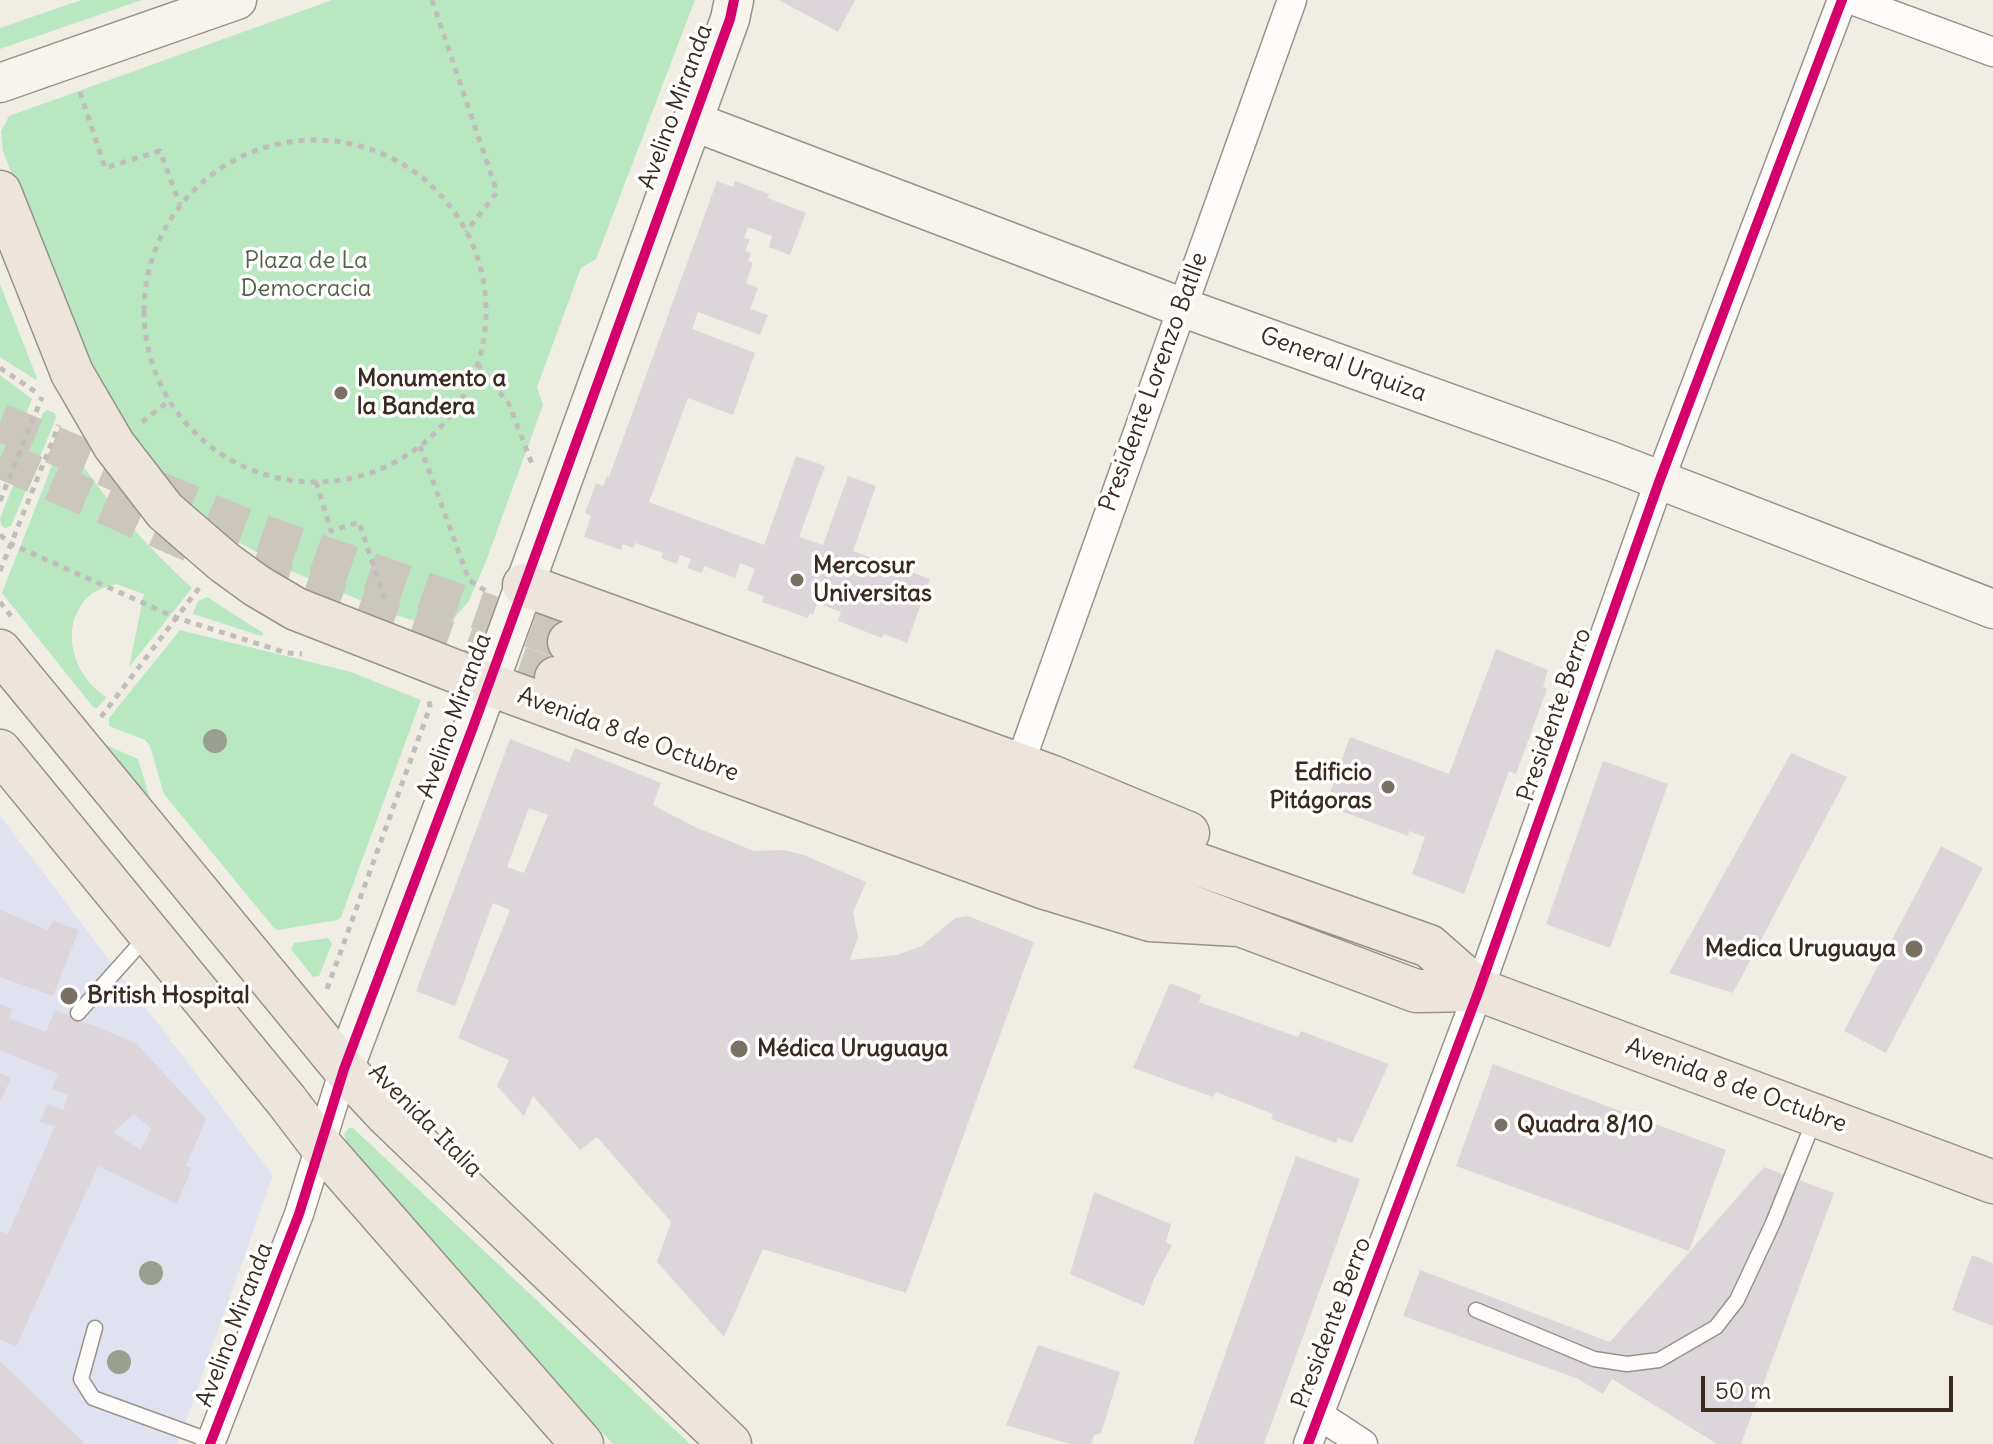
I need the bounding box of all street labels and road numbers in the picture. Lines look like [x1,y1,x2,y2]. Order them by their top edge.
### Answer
street label: Avelino Miranda [633,21,719,193]
street label: Presidente Lorenzo Batlle [1094,249,1214,515]
street label: General Urquiza [1256,322,1430,408]
street label: Presidente Berro [1512,625,1598,805]
street label: Avelino Miranda [412,630,498,802]
street label: Avenida 8 de Octubre [514,682,742,788]
street label: Avenida 8 de Octubre [1622,1033,1850,1139]
street label: Avenida Italia [362,1058,488,1184]
street label: Presidente Berro [1286,1233,1378,1413]
street label: Avelino Miranda [190,1239,280,1411]

